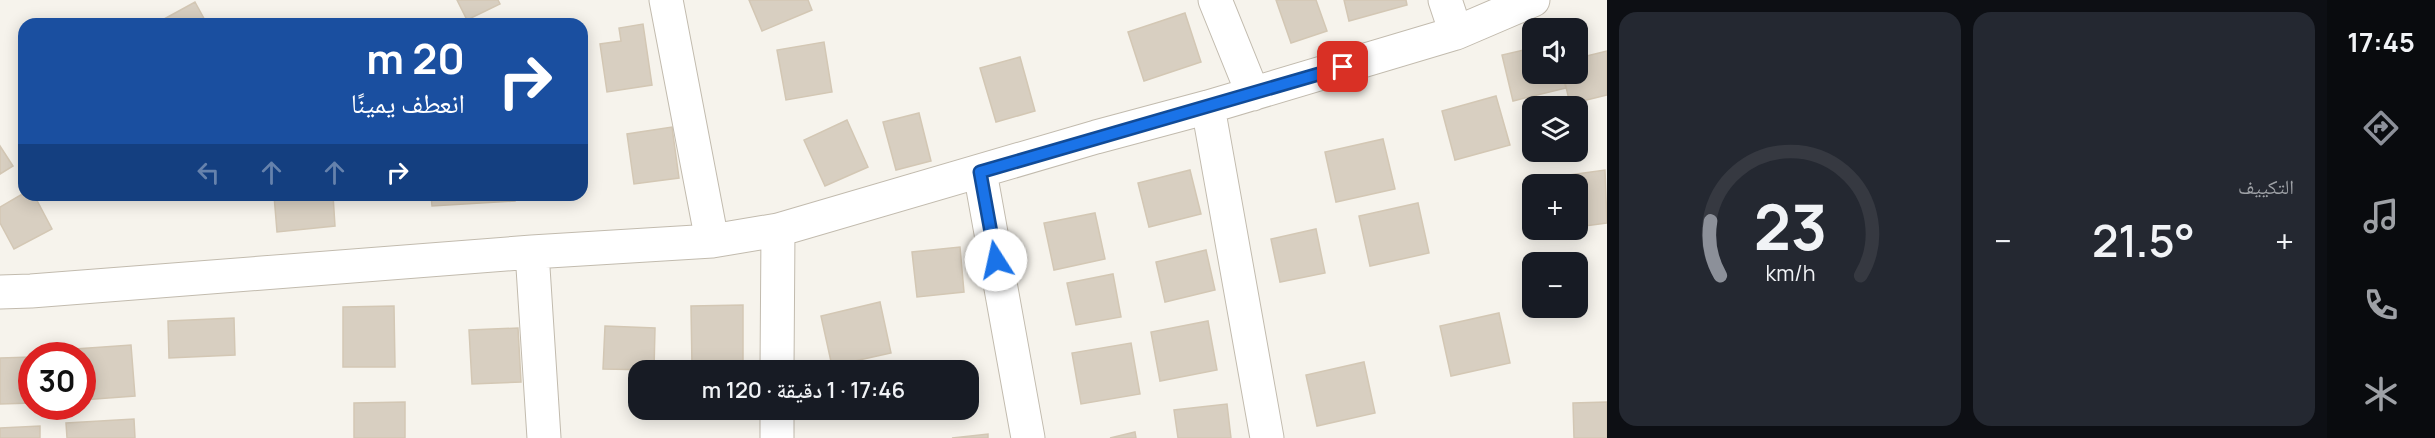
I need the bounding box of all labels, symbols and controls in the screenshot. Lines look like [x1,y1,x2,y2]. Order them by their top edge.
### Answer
map controls [1522,18,1588,318]
button: sound [1522,18,1588,84]
text: 17:45 [2347,23,2415,60]
text: 20 m [366,29,465,87]
pin [1317,41,1368,92]
icon: right [486,42,564,120]
icon: arrive [1326,50,1359,83]
text: انعطف يمينًا [351,84,465,121]
button: layers [1522,96,1588,162]
icon: directions [2360,107,2402,149]
icon: left [192,156,225,189]
icon: ahead [255,156,288,189]
icon: ahead [318,156,351,189]
icon: right [381,156,414,189]
text: التكييف [2238,173,2294,200]
button: + [1522,174,1588,240]
text: 23 [1753,183,1827,269]
icon: music [2360,195,2402,237]
text: 21.5° [2092,209,2195,271]
text: − [1994,218,2012,263]
text: + [2275,218,2294,263]
position arrow [964,228,1028,292]
button: − [1522,252,1588,318]
text: km/h [1765,258,1815,287]
icon: phone [2360,284,2402,326]
speed limit sign: 30 [18,342,96,420]
icon: climate [2360,373,2402,415]
text: 17:46 · 1 دقيقة · 120 m [702,375,905,405]

